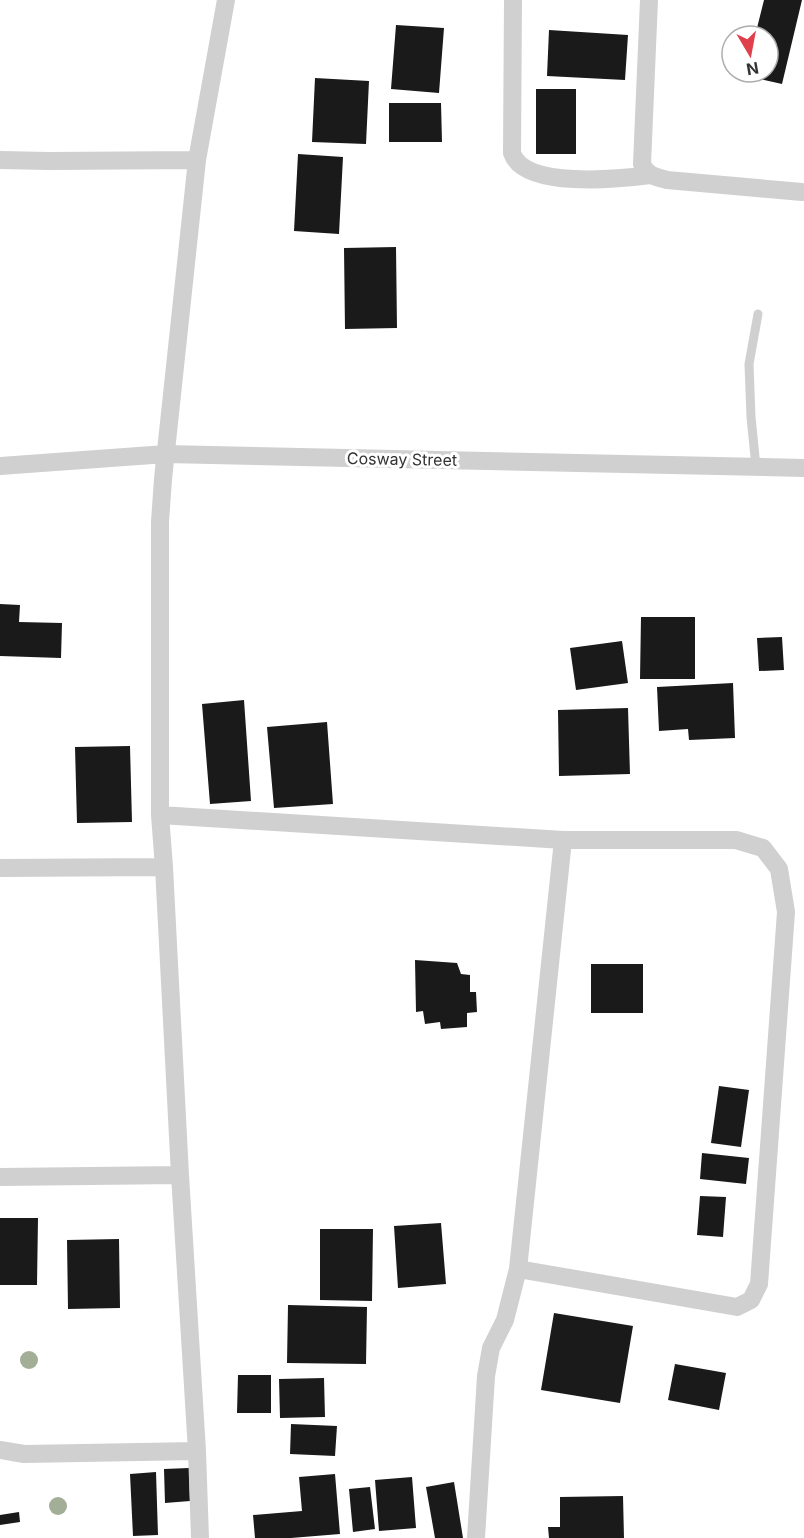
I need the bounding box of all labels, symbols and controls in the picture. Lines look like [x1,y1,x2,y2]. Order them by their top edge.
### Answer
north arrow [720,24,780,84]
text: N [745,58,760,80]
street label: Cosway Street [347,448,457,470]

